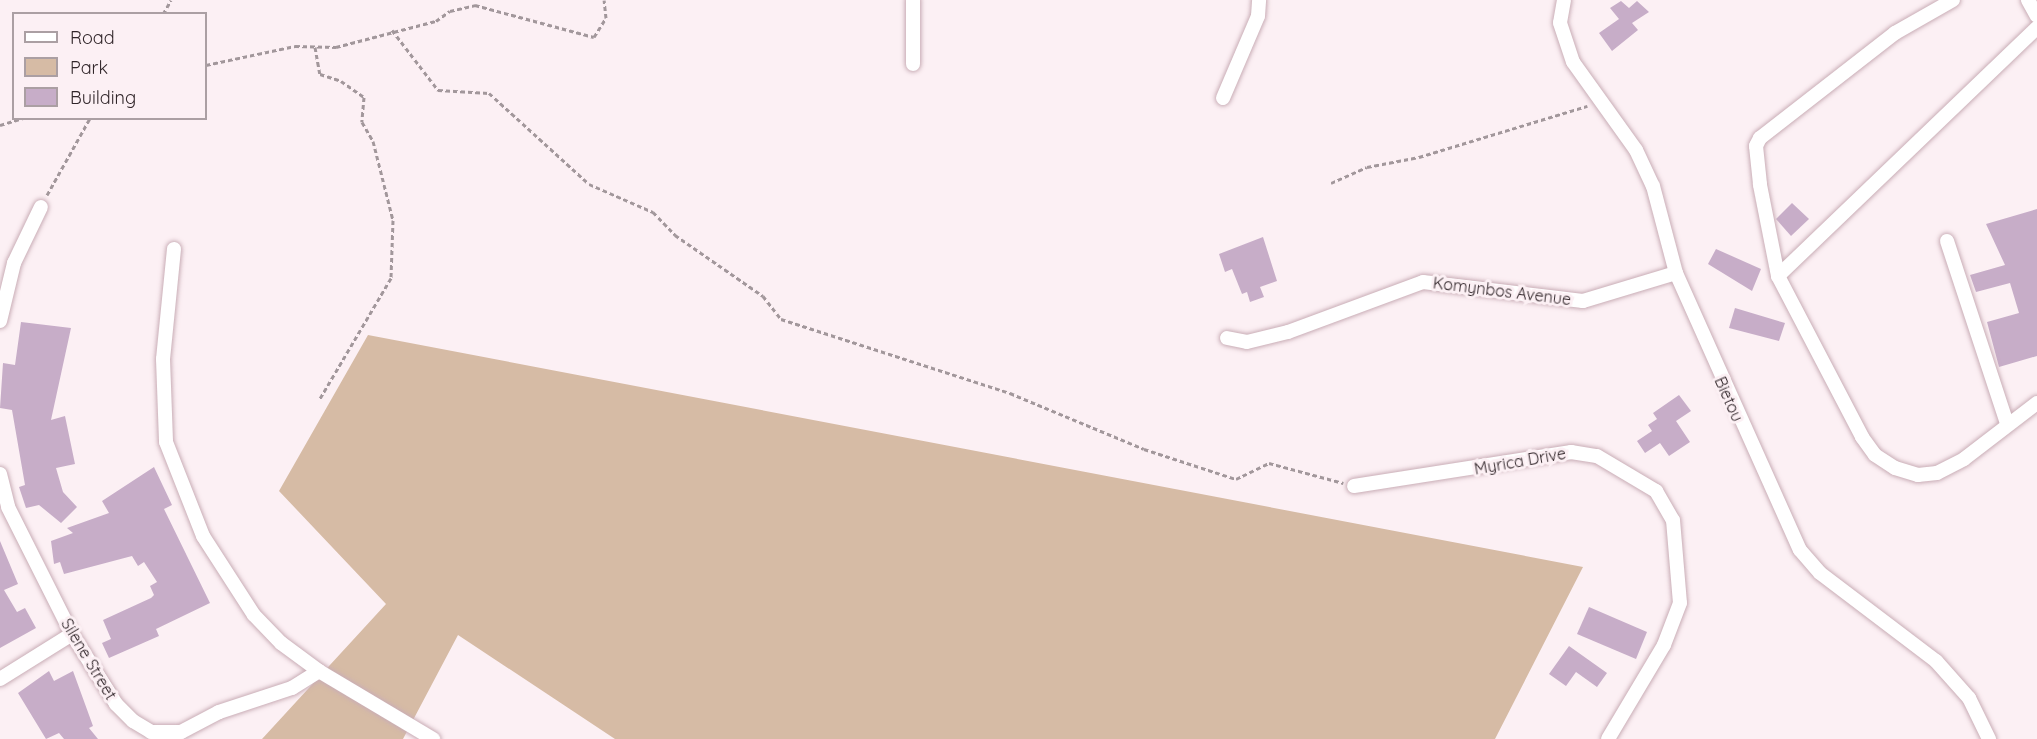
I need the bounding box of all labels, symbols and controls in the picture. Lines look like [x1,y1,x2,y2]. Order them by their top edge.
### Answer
legend [12,12,207,120]
text: Road [70,26,115,49]
text: Park [70,56,108,79]
text: Building [70,86,136,109]
street label: Komynbos Avenue [1432,273,1572,309]
street label: Bietou [1711,374,1747,424]
street label: Myrica Drive [1473,443,1567,479]
street label: Silene Street [57,615,121,703]

